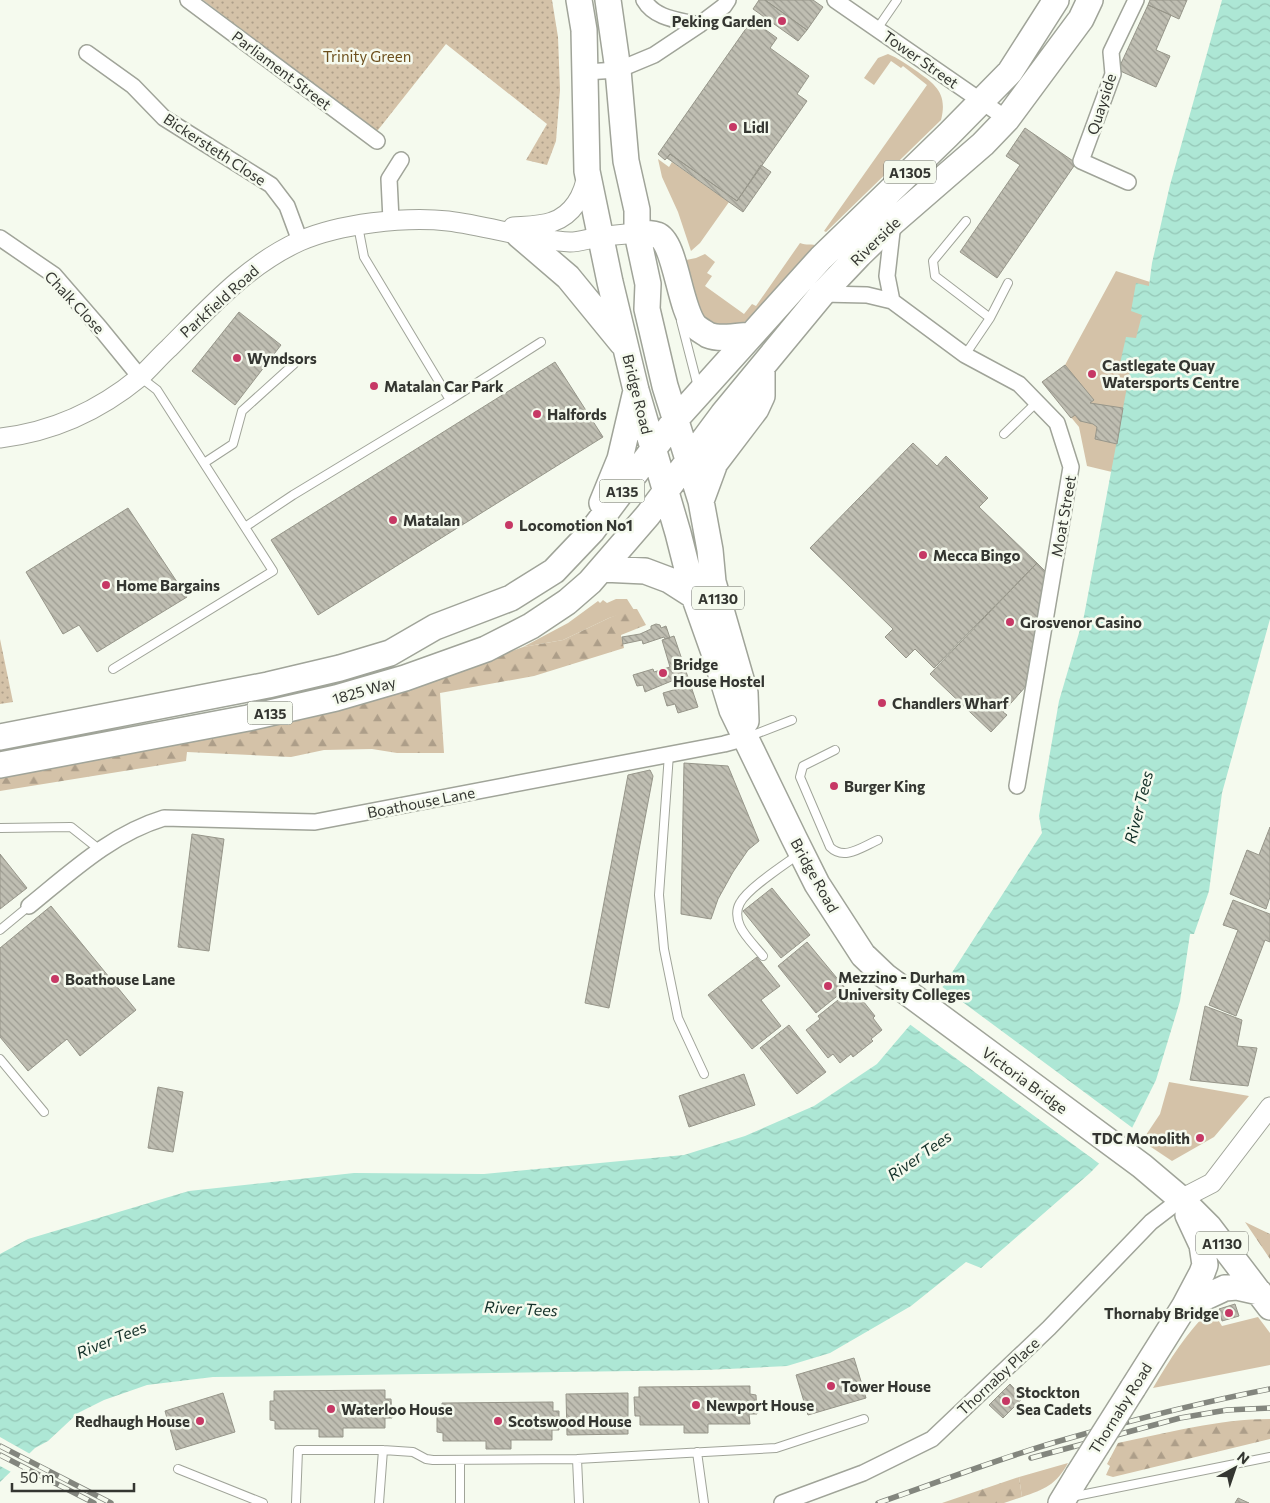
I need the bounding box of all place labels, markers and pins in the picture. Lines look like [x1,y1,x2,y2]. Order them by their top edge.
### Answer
place label: Peking Garden [672,12,772,30]
marker: Peking Garden [776,15,788,27]
place label: Lidl [743,118,769,136]
marker: Lidl [727,121,739,133]
place label: Wyndsors [247,349,317,367]
marker: Wyndsors [231,352,243,364]
place label: Castlegate Quay Watersports Centre [1102,356,1239,391]
marker: Castlegate Quay Watersports Centre [1086,368,1098,380]
place label: Matalan Car Park [384,377,504,395]
marker: Matalan Car Park [368,380,380,392]
place label: Halfords [547,405,607,423]
marker: Halfords [531,408,543,420]
place label: Matalan [403,511,460,529]
marker: Matalan [387,514,399,526]
place label: Locomotion No1 [519,516,633,534]
marker: Locomotion No1 [503,519,515,531]
place label: Mecca Bingo [933,546,1020,564]
marker: Mecca Bingo [917,549,929,561]
place label: Home Bargains [116,576,220,594]
marker: Home Bargains [100,579,112,591]
place label: Grosvenor Casino [1020,613,1142,631]
marker: Grosvenor Casino [1004,616,1016,628]
place label: Bridge House Hostel [673,655,765,690]
marker: Bridge House Hostel [657,667,669,679]
place label: Chandlers Wharf [892,694,1010,712]
marker: Chandlers Wharf [876,697,888,709]
place label: Burger King [844,777,925,795]
marker: Burger King [828,780,840,792]
place label: Mezzino - Durham University Colleges [838,968,970,1003]
place label: Boathouse Lane [65,970,175,988]
marker: Boathouse Lane [49,973,61,985]
marker: Mezzino - Durham University Colleges [822,980,834,992]
place label: TDC Monolith [1092,1129,1190,1147]
marker: TDC Monolith [1194,1132,1206,1144]
place label: Thornaby Bridge [1104,1304,1219,1322]
marker: Thornaby Bridge [1223,1307,1235,1319]
place label: Tower House [841,1377,931,1395]
marker: Tower House [825,1380,837,1392]
place label: Stockton Sea Cadets [1016,1383,1092,1418]
marker: Stockton Sea Cadets [1000,1395,1012,1407]
place label: Newport House [706,1396,814,1414]
marker: Newport House [690,1399,702,1411]
place label: Waterloo House [341,1400,453,1418]
marker: Waterloo House [325,1403,337,1415]
place label: Redhaugh House [75,1412,190,1430]
place label: Scotswood House [508,1412,632,1430]
marker: Redhaugh House [194,1415,206,1427]
marker: Scotswood House [492,1415,504,1427]

